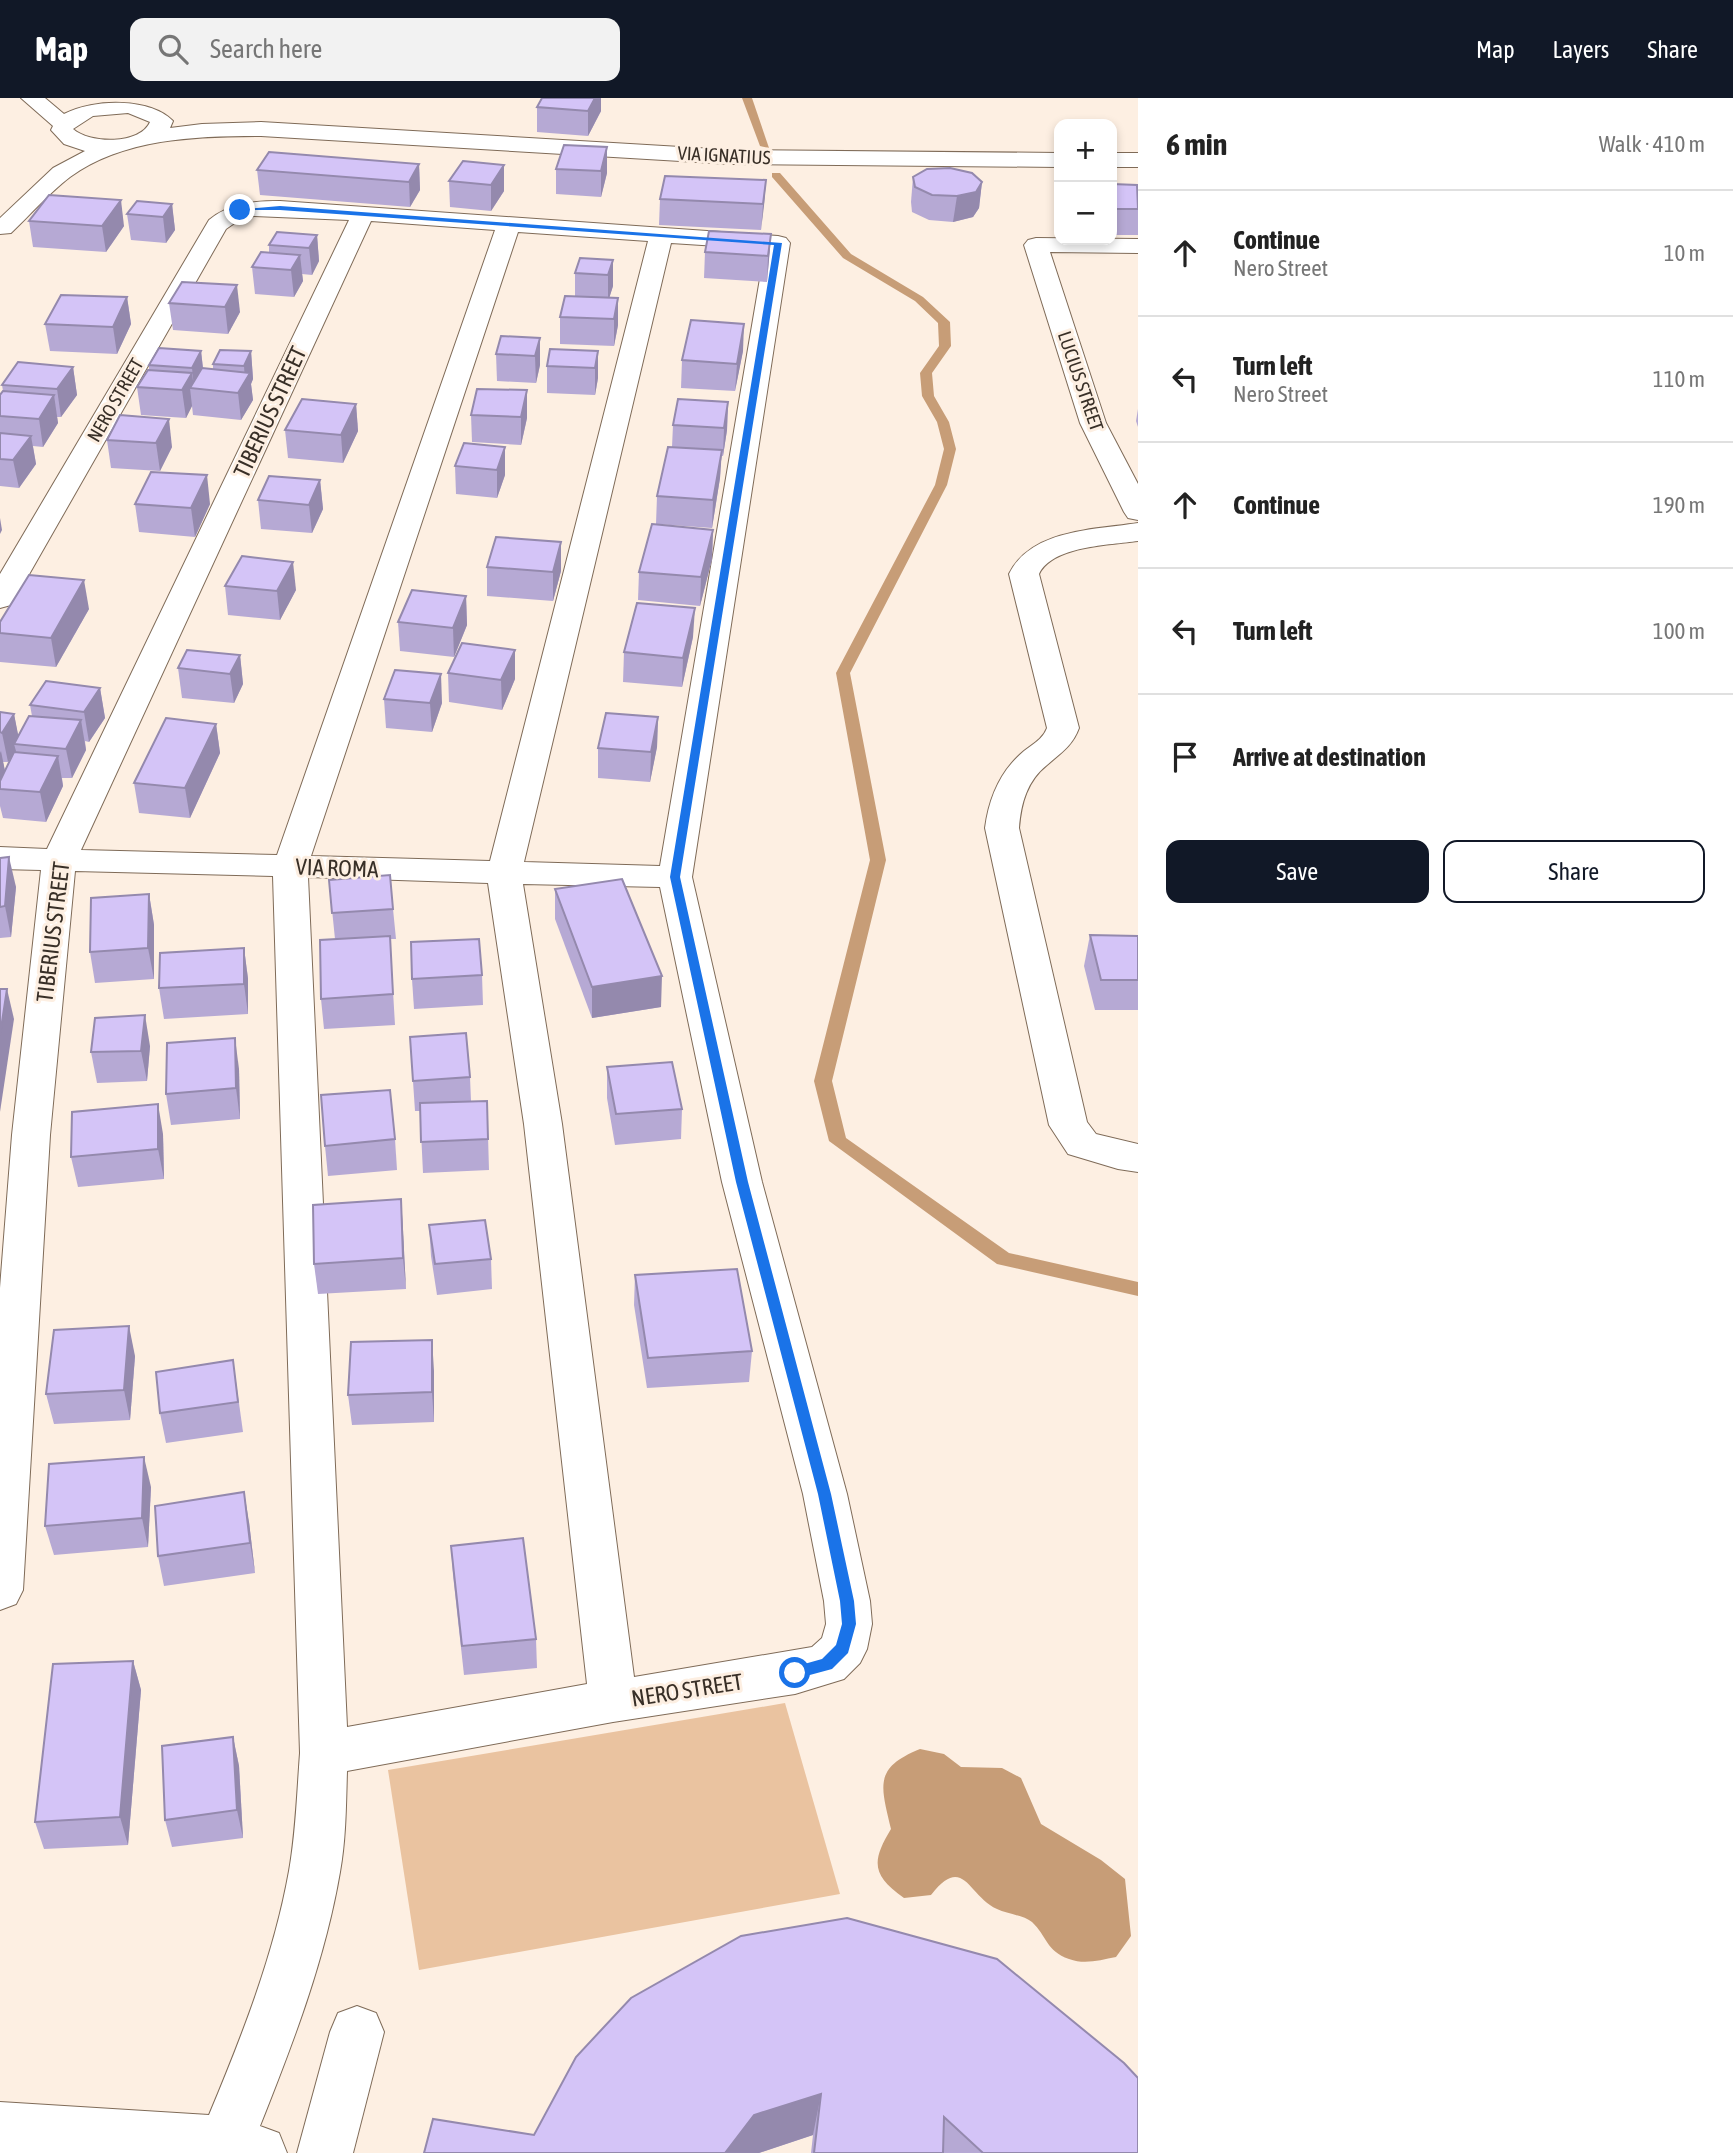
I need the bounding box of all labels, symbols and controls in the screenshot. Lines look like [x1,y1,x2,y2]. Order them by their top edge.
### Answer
search box [130,18,620,81]
text: Map [35,30,88,68]
icon: search [154,30,192,68]
text: Search here [210,34,322,64]
text: Map [1476,36,1515,63]
text: Layers [1553,36,1609,63]
text: Share [1647,36,1698,63]
map controls [1054,119,1117,245]
button: + [1054,119,1117,182]
text: 6 min [1166,127,1227,161]
text: Walk · 410 m [1599,131,1705,157]
street label: VIA IGNATIUS [677,142,771,168]
button: − [1054,182,1117,245]
route end [224,194,255,225]
text: Continue [1233,225,1320,255]
icon: ahead [1166,234,1204,272]
text: 10 m [1664,240,1705,266]
text: Nero Street [1233,255,1328,281]
street label: LUCIUS STREET [1054,328,1109,434]
street label: TIBERIUS STREET [228,342,312,482]
text: Turn left [1233,351,1313,381]
street label: NERO STREET [82,354,148,446]
icon: left [1166,360,1204,398]
text: 110 m [1653,366,1705,392]
text: Nero Street [1233,381,1328,407]
icon: ahead [1166,486,1204,524]
text: Continue [1233,490,1320,520]
text: 190 m [1653,492,1705,518]
icon: left [1166,612,1204,650]
text: Turn left [1233,616,1313,646]
text: 100 m [1653,618,1705,644]
icon: arrive [1166,738,1204,776]
text: Arrive at destination [1233,742,1426,772]
button: Save [1166,840,1429,903]
button: Share [1443,840,1705,903]
street label: VIA ROMA [295,854,380,882]
street label: TIBERIUS STREET [31,860,75,1004]
route start [779,1657,810,1688]
street label: NERO STREET [630,1668,744,1712]

